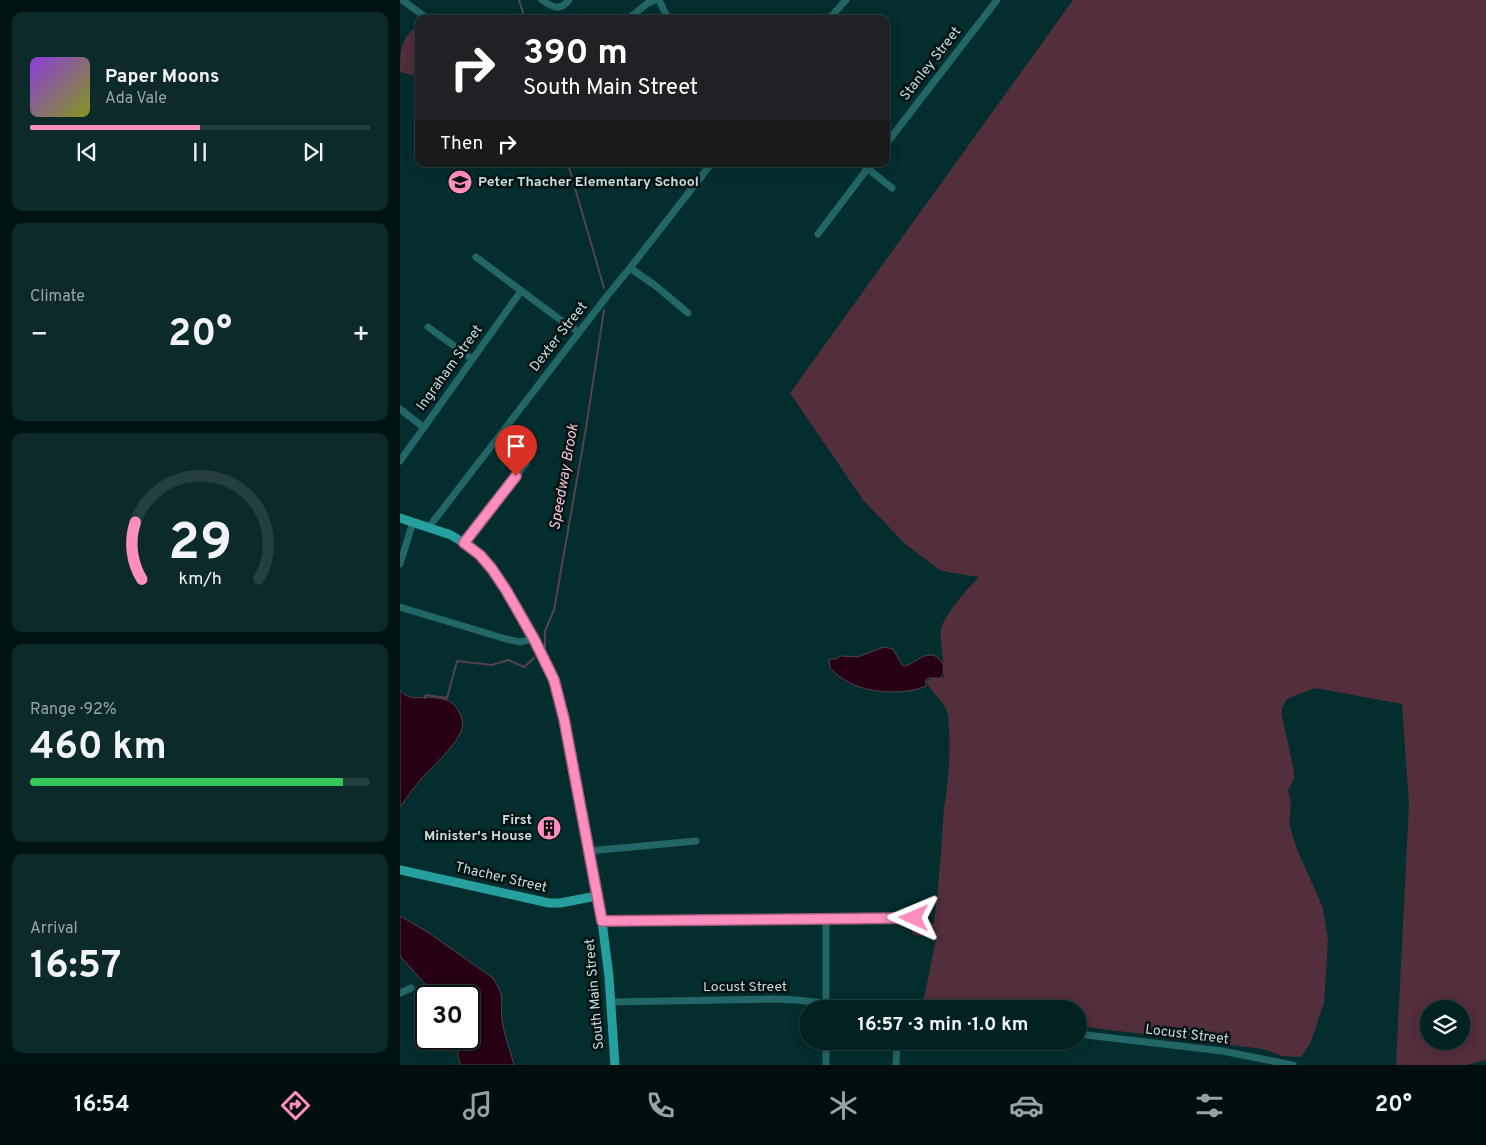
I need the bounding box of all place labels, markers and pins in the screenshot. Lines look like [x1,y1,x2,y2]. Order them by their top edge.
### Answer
school or university icon: Peter Thacher Elementary School [447,169,473,195]
place label: Peter Thacher Elementary School [478,174,699,191]
pin [495,425,537,476]
place label: First Minister's House [424,812,532,845]
building icon: First Minister's House [536,815,562,841]

